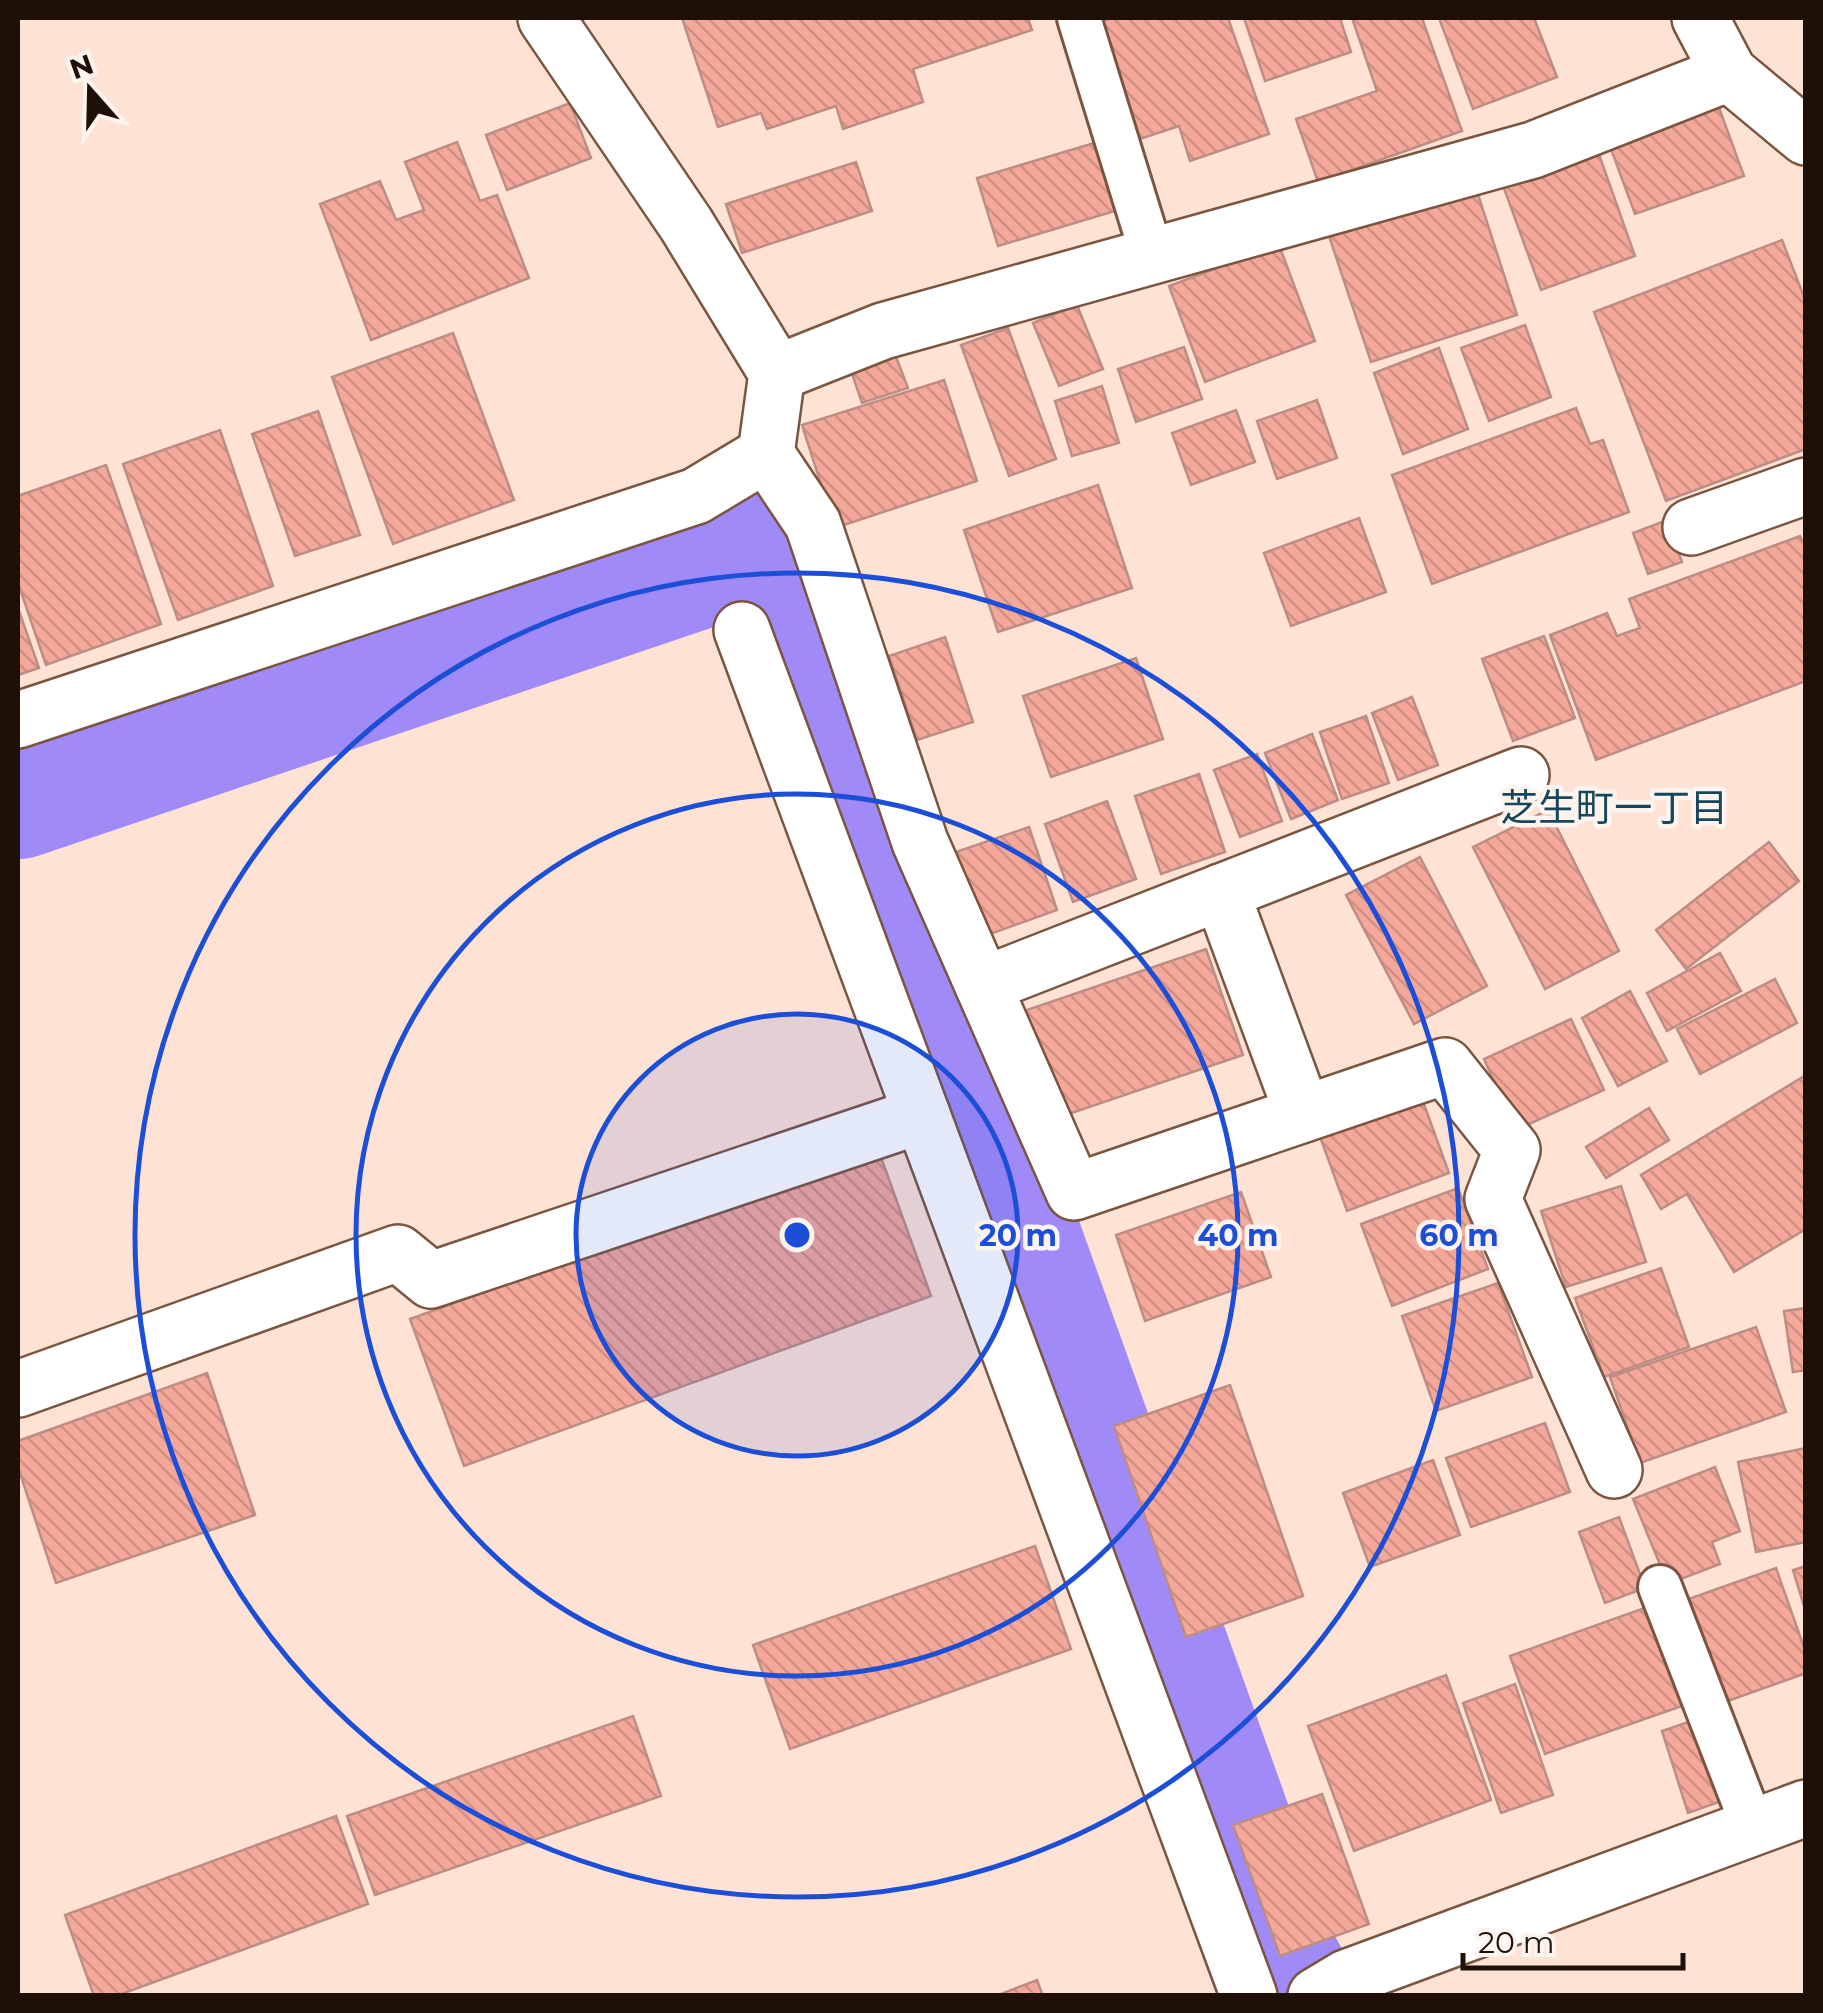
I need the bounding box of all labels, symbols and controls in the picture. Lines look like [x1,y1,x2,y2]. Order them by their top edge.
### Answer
north arrow [40,40,140,140]
text: N [65,47,98,86]
district label: 芝生町一丁目 [1500,784,1728,831]
centre of rings [779,1217,815,1253]
text: 20 m [979,1217,1057,1254]
text: 40 m [1198,1217,1279,1254]
text: 60 m [1419,1217,1499,1254]
scale bar [1463,1908,1683,1970]
text: 20 m [1478,1924,1555,1961]

